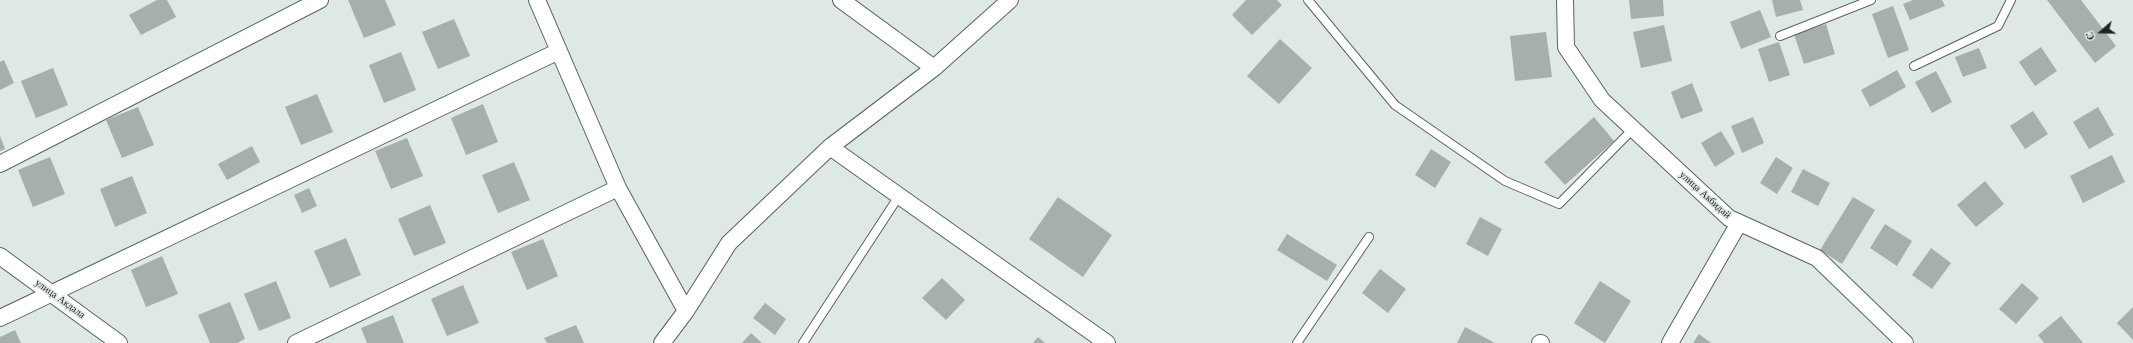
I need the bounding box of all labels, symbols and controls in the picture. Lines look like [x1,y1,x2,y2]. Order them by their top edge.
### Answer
north arrow [2081,12,2121,52]
text: С [2082,30,2098,42]
street label: улица Акбидай [1677,169,1733,221]
street label: улица Акдала [33,277,87,321]

